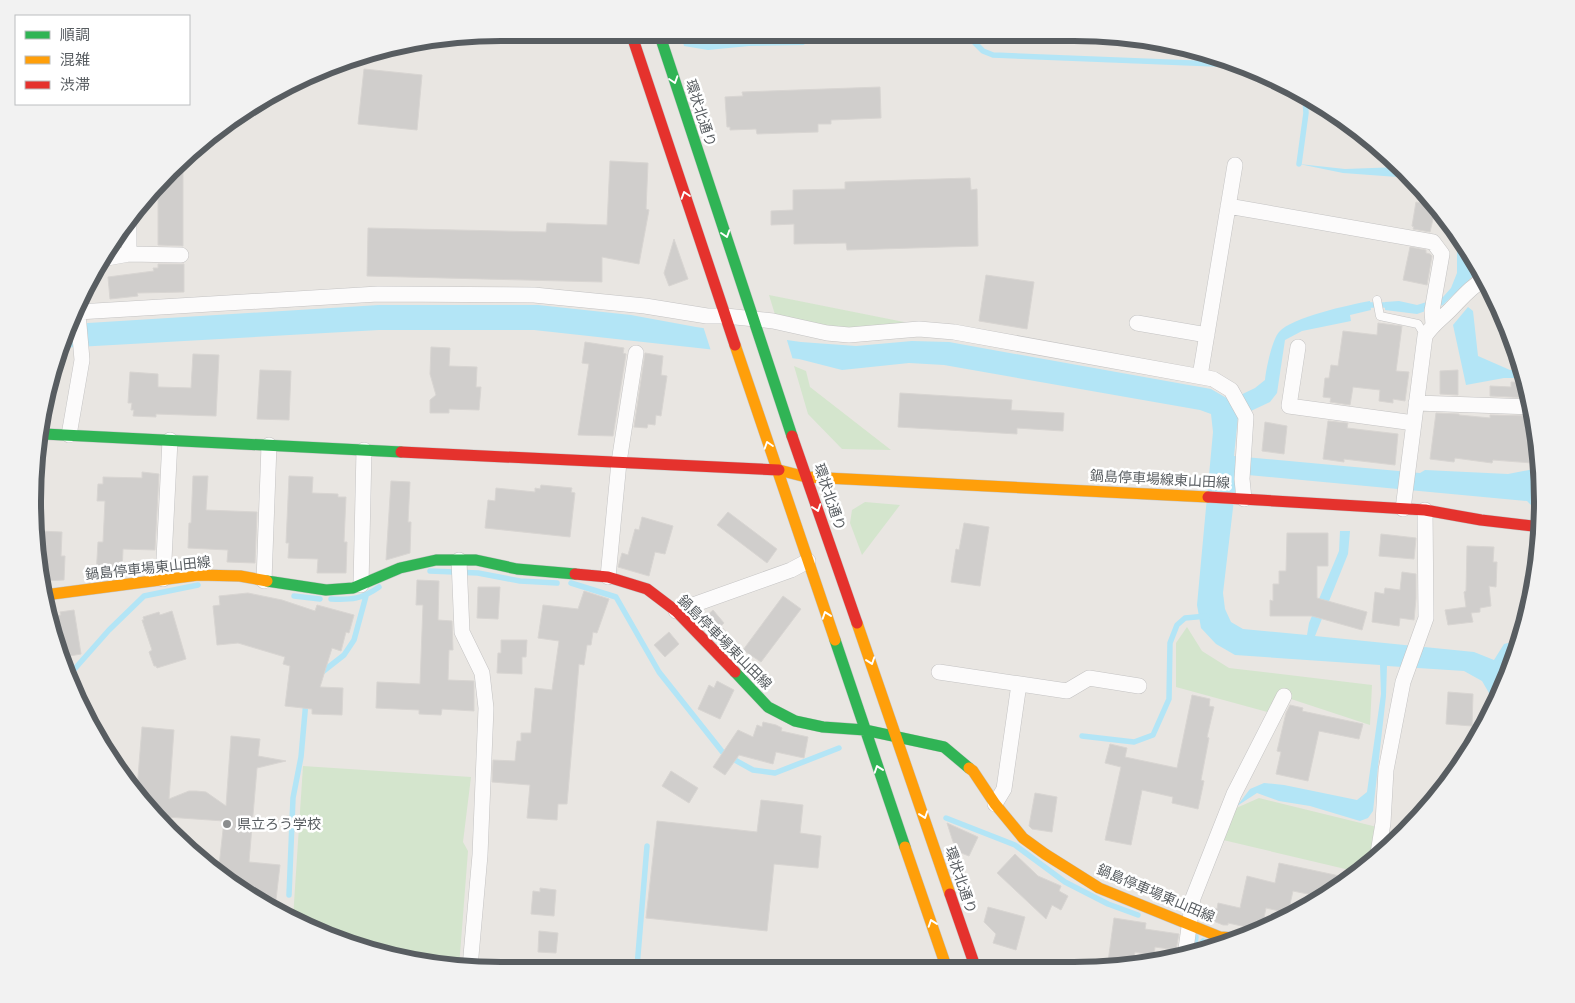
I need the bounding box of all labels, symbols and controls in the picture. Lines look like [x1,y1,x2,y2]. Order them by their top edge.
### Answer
legend [15,15,190,105]
text: 順調 [60,25,90,44]
text: 混雑 [60,50,90,69]
text: 渋滞 [60,75,90,94]
one-way arrow [669,75,679,83]
street label: 環状北通り [682,77,720,149]
one-way arrow [681,191,691,200]
one-way arrow [720,229,730,238]
one-way arrow [764,441,774,449]
street label: 環状北通り [810,461,850,533]
street label: 鍋島停車場線東山田線 [1090,466,1230,492]
one-way arrow [811,503,821,512]
street label: 鍋島停車場東山田線 [84,552,212,584]
street label: 鍋島停車場東山田線 [674,591,776,693]
one-way arrow [822,612,832,620]
one-way arrow [865,657,875,665]
one-way arrow [874,765,884,774]
one-way arrow [918,810,928,819]
place label: 県立ろう学校 [237,815,321,833]
marker: 県立ろう学校 [221,818,233,830]
street label: 環状北通り [941,844,981,916]
street label: 鍋島停車場東山田線 [1094,860,1218,926]
one-way arrow [927,919,937,927]

